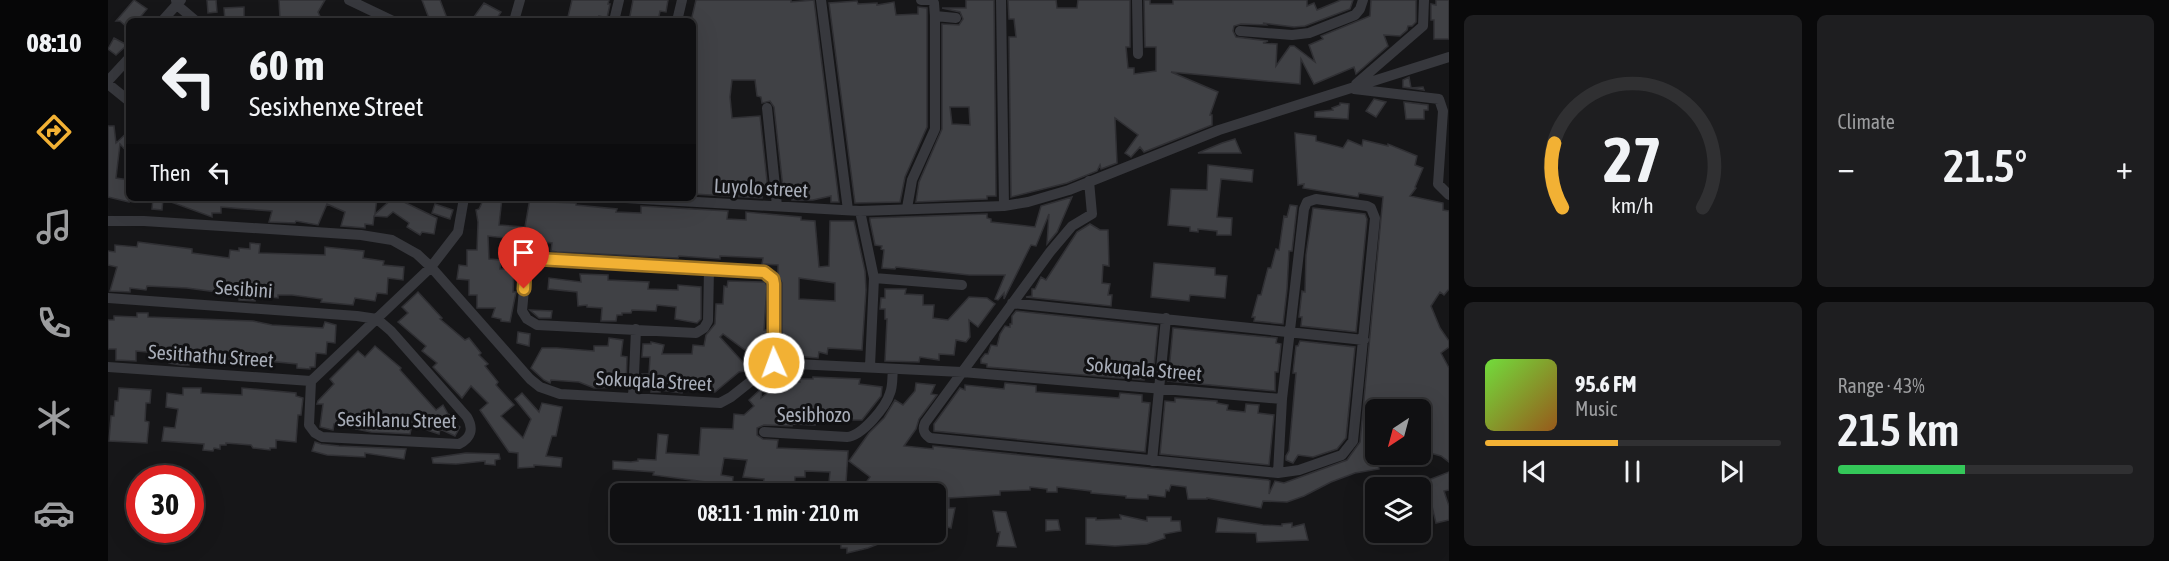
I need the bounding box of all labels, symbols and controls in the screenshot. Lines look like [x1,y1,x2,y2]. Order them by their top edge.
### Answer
text: 08:10 [26,27,82,58]
text: 60 m [249,41,324,89]
icon: left [150,42,228,120]
text: Sesixhenxe Street [249,91,424,122]
text: Climate [1838,110,1895,133]
icon: directions [33,111,75,153]
text: 27 [1603,124,1662,195]
text: 21.5° [1943,140,2027,192]
text: − [1838,148,1855,186]
text: + [2116,148,2133,186]
icon: left [203,156,236,189]
text: Then [150,160,191,186]
street label: Luyolo street [713,174,809,201]
text: km/h [1611,193,1654,218]
icon: music [33,206,75,248]
pin [498,227,549,289]
icon: arrive [507,236,540,269]
street label: Sesibini [215,275,274,302]
icon: phone [33,302,75,344]
position arrow [742,331,806,395]
street label: Sesithathu Street [148,340,275,371]
street label: Sokuqala Street [1085,352,1203,385]
street label: Sokuqala Street [595,366,713,395]
text: 95.6 FM [1575,371,1637,397]
text: Range · 43% [1838,374,1925,397]
icon: climate [33,397,75,439]
text: Music [1575,397,1617,420]
north arrow [1365,399,1431,465]
map controls [1365,399,1431,543]
street label: Sesibhozo [777,403,851,426]
text: 215 km [1838,404,1959,456]
street label: Sesihlanu Street [337,407,457,432]
icon: previous [1518,455,1551,488]
icon: pause [1616,455,1649,488]
icon: next [1715,455,1748,488]
speed limit sign: 30 [126,465,204,543]
button: layers [1365,477,1431,543]
icon: car [33,492,75,534]
text: 08:11 · 1 min · 210 m [697,500,859,526]

